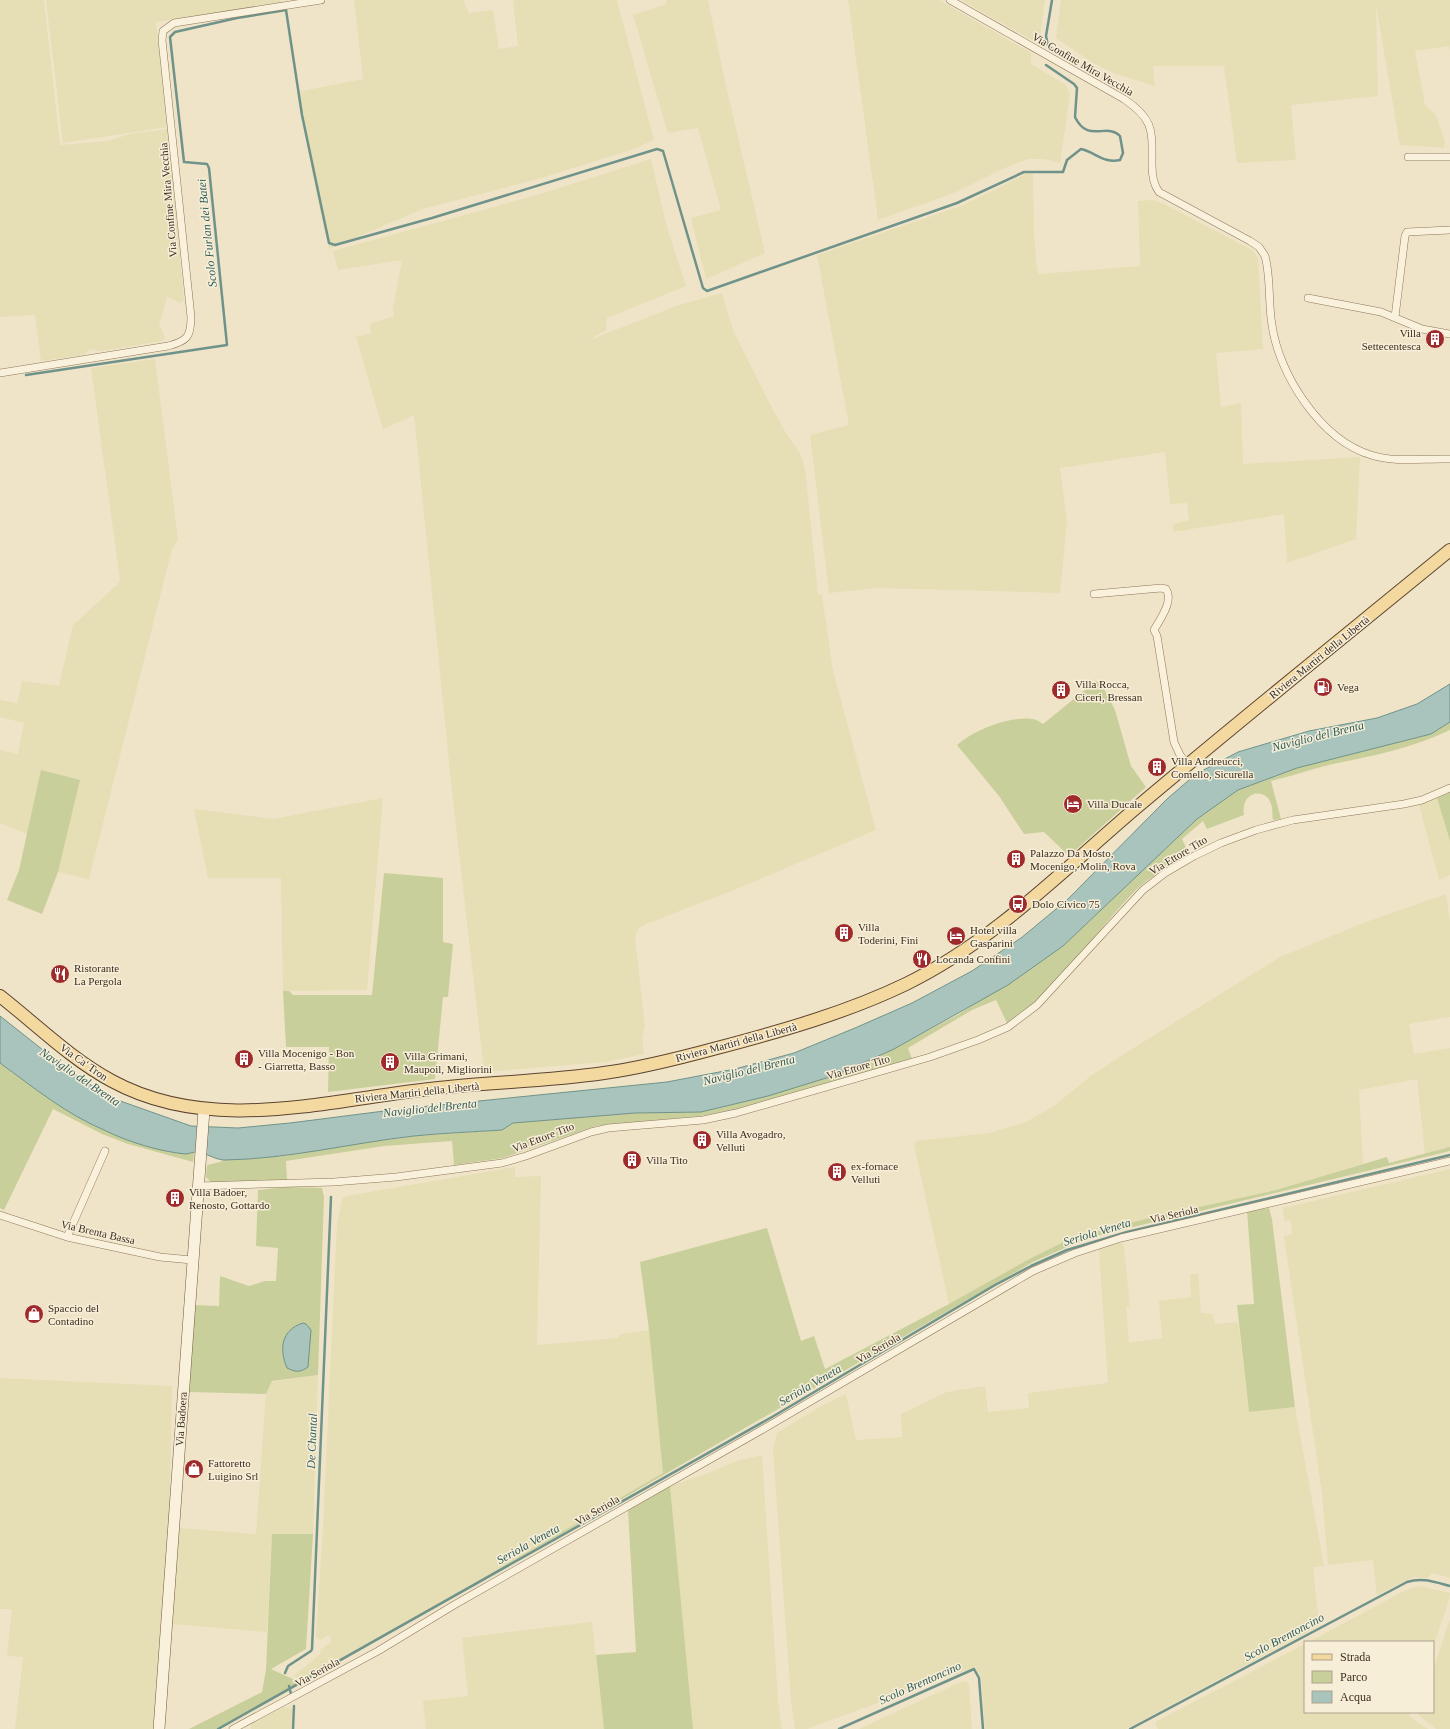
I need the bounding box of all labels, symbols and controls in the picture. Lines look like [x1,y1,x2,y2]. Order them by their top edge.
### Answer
street label: Via Confine Mira Vecchia [1030,30,1136,98]
street label: Via Confine Mira Vecchia [157,142,179,258]
water label: Scolo Furlan dei Batei [194,178,220,288]
place label: Villa Settecentesca [1362,327,1421,352]
building icon: Villa Settecentesca [1424,328,1446,350]
street label: Riviera Martiri della Libertà [1267,613,1371,701]
fuel station icon: Vega [1312,676,1334,698]
place label: Villa Rocca, Ciceri, Bressan [1075,678,1143,703]
building icon: Villa Rocca, Ciceri, Bressan [1050,679,1072,701]
place label: Vega [1337,681,1359,693]
water label: Naviglio del Brenta [1270,718,1365,754]
place label: Villa Andreucci, Comello, Sicurella [1171,755,1254,780]
building icon: Villa Andreucci, Comello, Sicurella [1146,756,1168,778]
hotel icon: Villa Ducale [1062,793,1084,815]
place label: Villa Ducale [1087,798,1142,810]
street label: Via Ettore Tito [1147,833,1210,877]
place label: Palazzo Da Mosto, Mocenigo, Molin, Rova [1030,847,1136,872]
building icon: Palazzo Da Mosto, Mocenigo, Molin, Rova [1005,848,1027,870]
bus stop icon: Dolo Civico 75 [1007,893,1029,915]
place label: Dolo Civico 75 [1032,898,1100,910]
place label: Villa Toderini, Fini [858,921,918,946]
building icon: Villa Toderini, Fini [833,922,855,944]
place label: Hotel villa Gasparini [970,924,1017,949]
hotel icon: Hotel villa Gasparini [945,925,967,947]
restaurant icon: Locanda Confini [911,948,933,970]
place label: Locanda Confini [936,953,1010,965]
place label: Ristorante La Pergola [74,962,122,987]
restaurant icon: Ristorante La Pergola [49,963,71,985]
street label: Riviera Martiri della Libertà [674,1020,798,1064]
street label: Via Ca' Tron [58,1041,111,1083]
water label: Naviglio del Brenta [36,1044,123,1109]
place label: Villa Mocenigo - Bon - Giarretta, Basso [258,1047,355,1072]
building icon: Villa Mocenigo - Bon - Giarretta, Basso [233,1048,255,1070]
place label: Villa Grimani, Maupoil, Migliorini [404,1050,492,1075]
building icon: Villa Grimani, Maupoil, Migliorini [379,1051,401,1073]
water label: Naviglio del Brenta [701,1052,796,1088]
street label: Via Ettore Tito [825,1052,892,1082]
street label: Riviera Martiri della Libertà [354,1079,480,1104]
water label: Naviglio del Brenta [381,1096,478,1120]
street label: Via Ettore Tito [510,1120,576,1154]
place label: Villa Avogadro, Velluti [716,1128,786,1153]
building icon: Villa Avogadro, Velluti [691,1129,713,1151]
building icon: Villa Tito [621,1149,643,1171]
place label: Villa Tito [646,1154,688,1166]
place label: ex-fornace Velluti [851,1160,898,1185]
building icon: ex-fornace Velluti [826,1161,848,1183]
place label: Villa Badoer, Renosto, Gottardo [189,1186,270,1211]
building icon: Villa Badoer, Renosto, Gottardo [164,1187,186,1209]
street label: Via Seriola [1149,1203,1199,1225]
water label: Seriola Veneta [1062,1215,1132,1249]
street label: Via Brenta Bassa [60,1218,136,1246]
place label: Spaccio del Contadino [48,1302,99,1327]
shop icon: Spaccio del Contadino [23,1303,45,1325]
street label: Via Seriola [854,1330,902,1365]
water label: Seriola Veneta [776,1362,844,1408]
street label: Via Badoera [173,1391,189,1447]
water label: De Chantal [304,1412,320,1470]
place label: Fattoretto Luigino Srl [208,1457,258,1482]
shop icon: Fattoretto Luigino Srl [183,1458,205,1480]
street label: Via Seriola [573,1492,621,1527]
water label: Seriola Veneta [494,1521,562,1567]
water label: Scolo Brentoncino [1242,1610,1326,1664]
legend [1304,1641,1434,1713]
text: Strada [1340,1650,1371,1664]
street label: Via Seriola [293,1655,341,1689]
water label: Scolo Brentoncino [877,1659,963,1707]
text: Parco [1340,1670,1367,1684]
text: Acqua [1340,1690,1372,1704]

